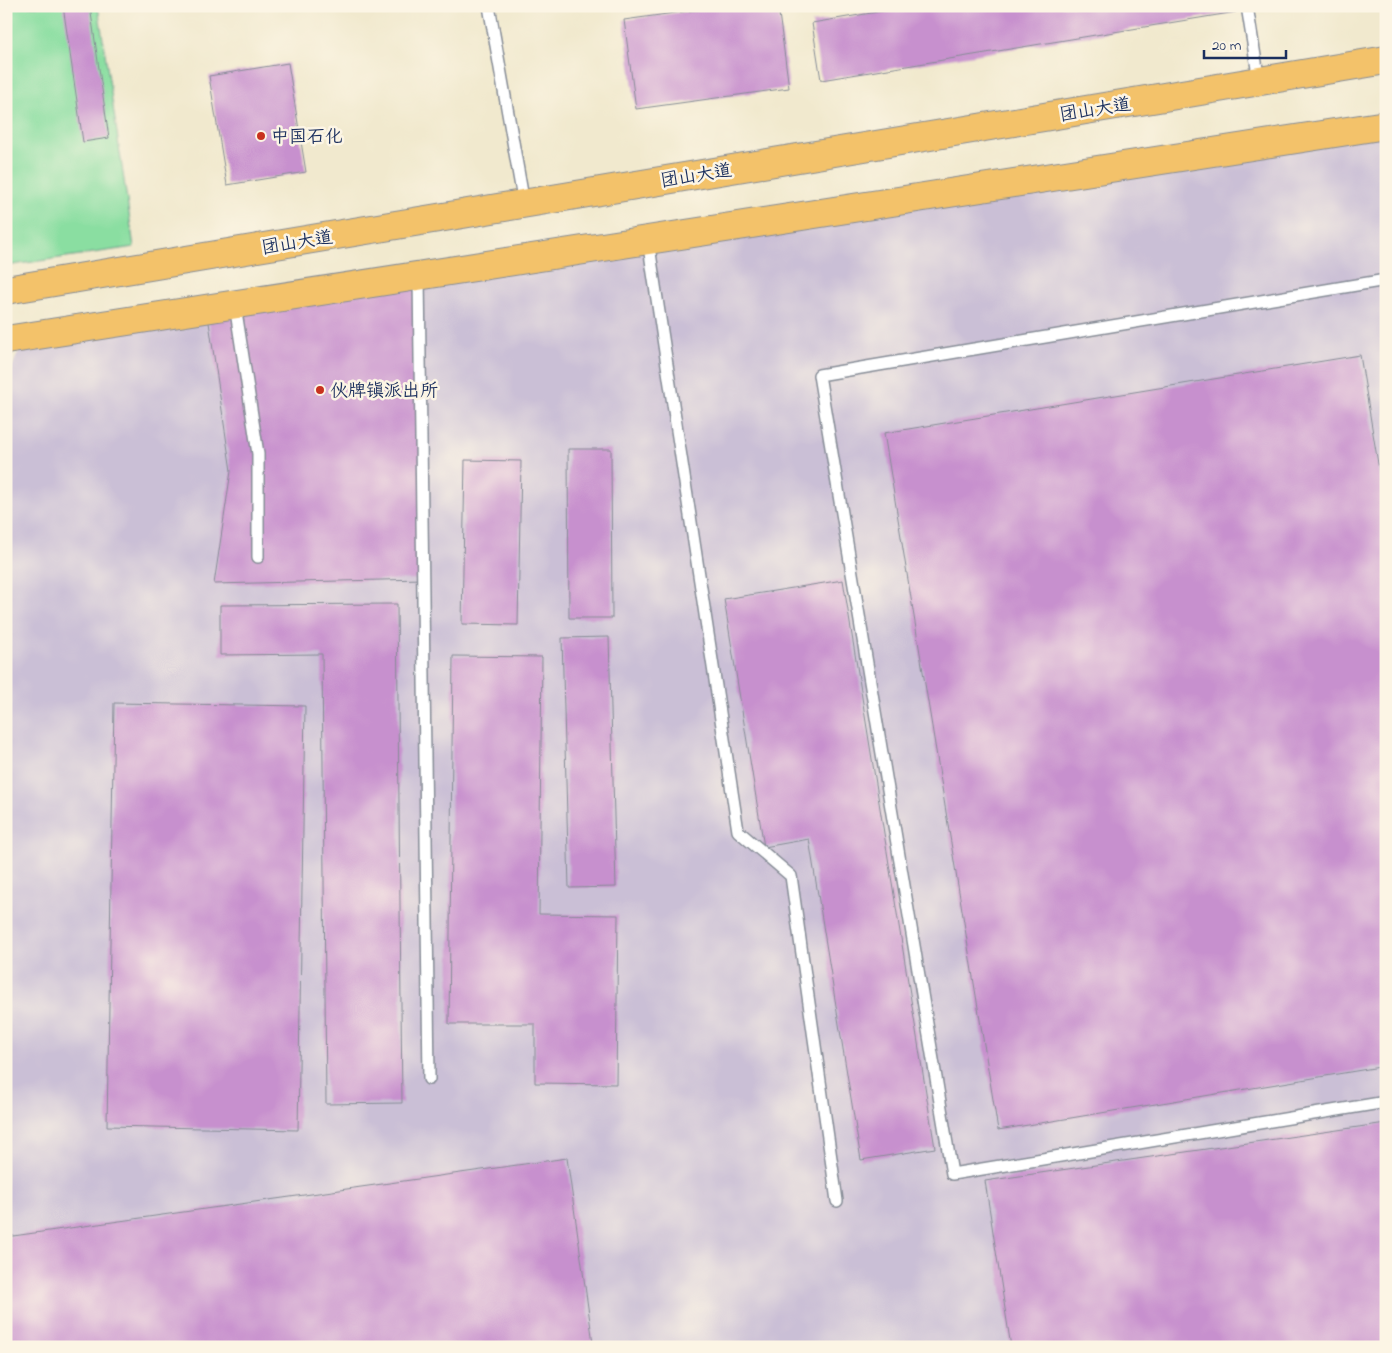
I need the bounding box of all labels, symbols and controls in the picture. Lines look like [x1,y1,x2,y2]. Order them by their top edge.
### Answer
scale bar [1204,28,1287,60]
text: 20 m [1212,35,1242,57]
street label: 团山大道 [1058,93,1133,129]
place label: 中国石化 [271,125,343,151]
marker: 中国石化 [255,130,267,142]
street label: 团山大道 [659,159,734,195]
street label: 团山大道 [260,226,335,262]
place label: 伙牌镇派出所 [330,379,438,405]
marker: 伙牌镇派出所 [314,384,326,396]

